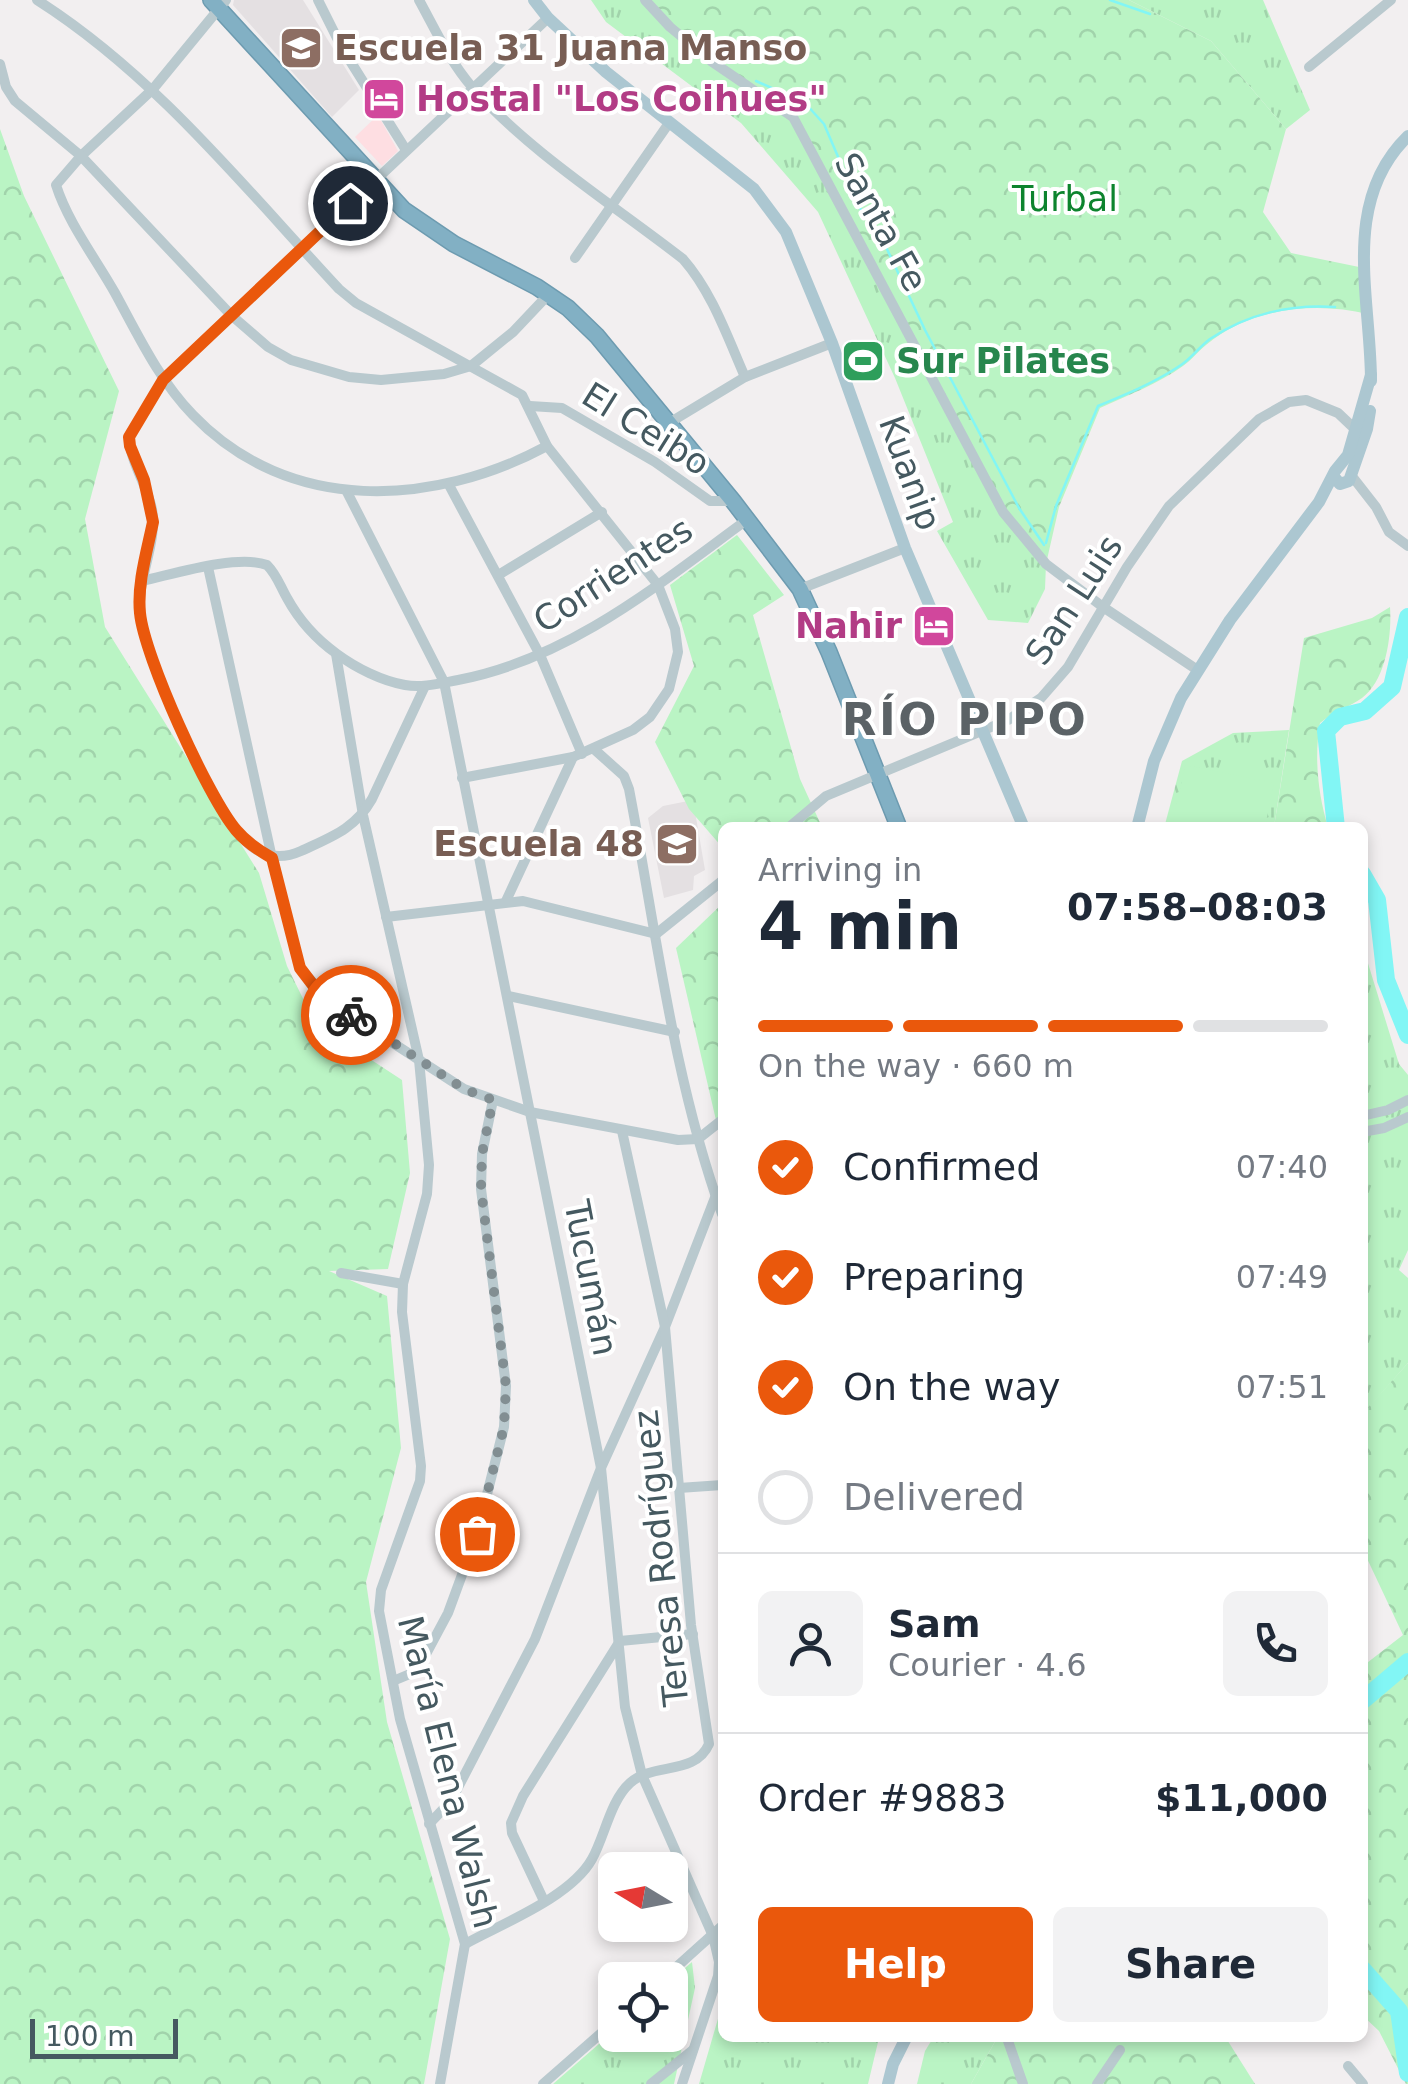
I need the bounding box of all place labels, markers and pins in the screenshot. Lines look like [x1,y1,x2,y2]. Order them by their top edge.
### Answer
school or university icon: Escuela 31 Juana Manso [278,25,324,71]
place label: Escuela 31 Juana Manso [334,28,807,68]
hotel icon: Hostal "Los Coihues" [361,76,407,122]
place label: Hostal "Los Coihues" [416,79,827,119]
pin [308,161,393,246]
sports icon: Sur Pilates [840,338,886,384]
place label: Sur Pilates [896,341,1110,381]
hotel icon: Nahir [911,603,957,649]
place label: Nahir [795,606,903,646]
school or university icon: Escuela 48 [654,821,700,867]
place label: Escuela 48 [433,824,644,864]
pin [435,1492,520,1577]

